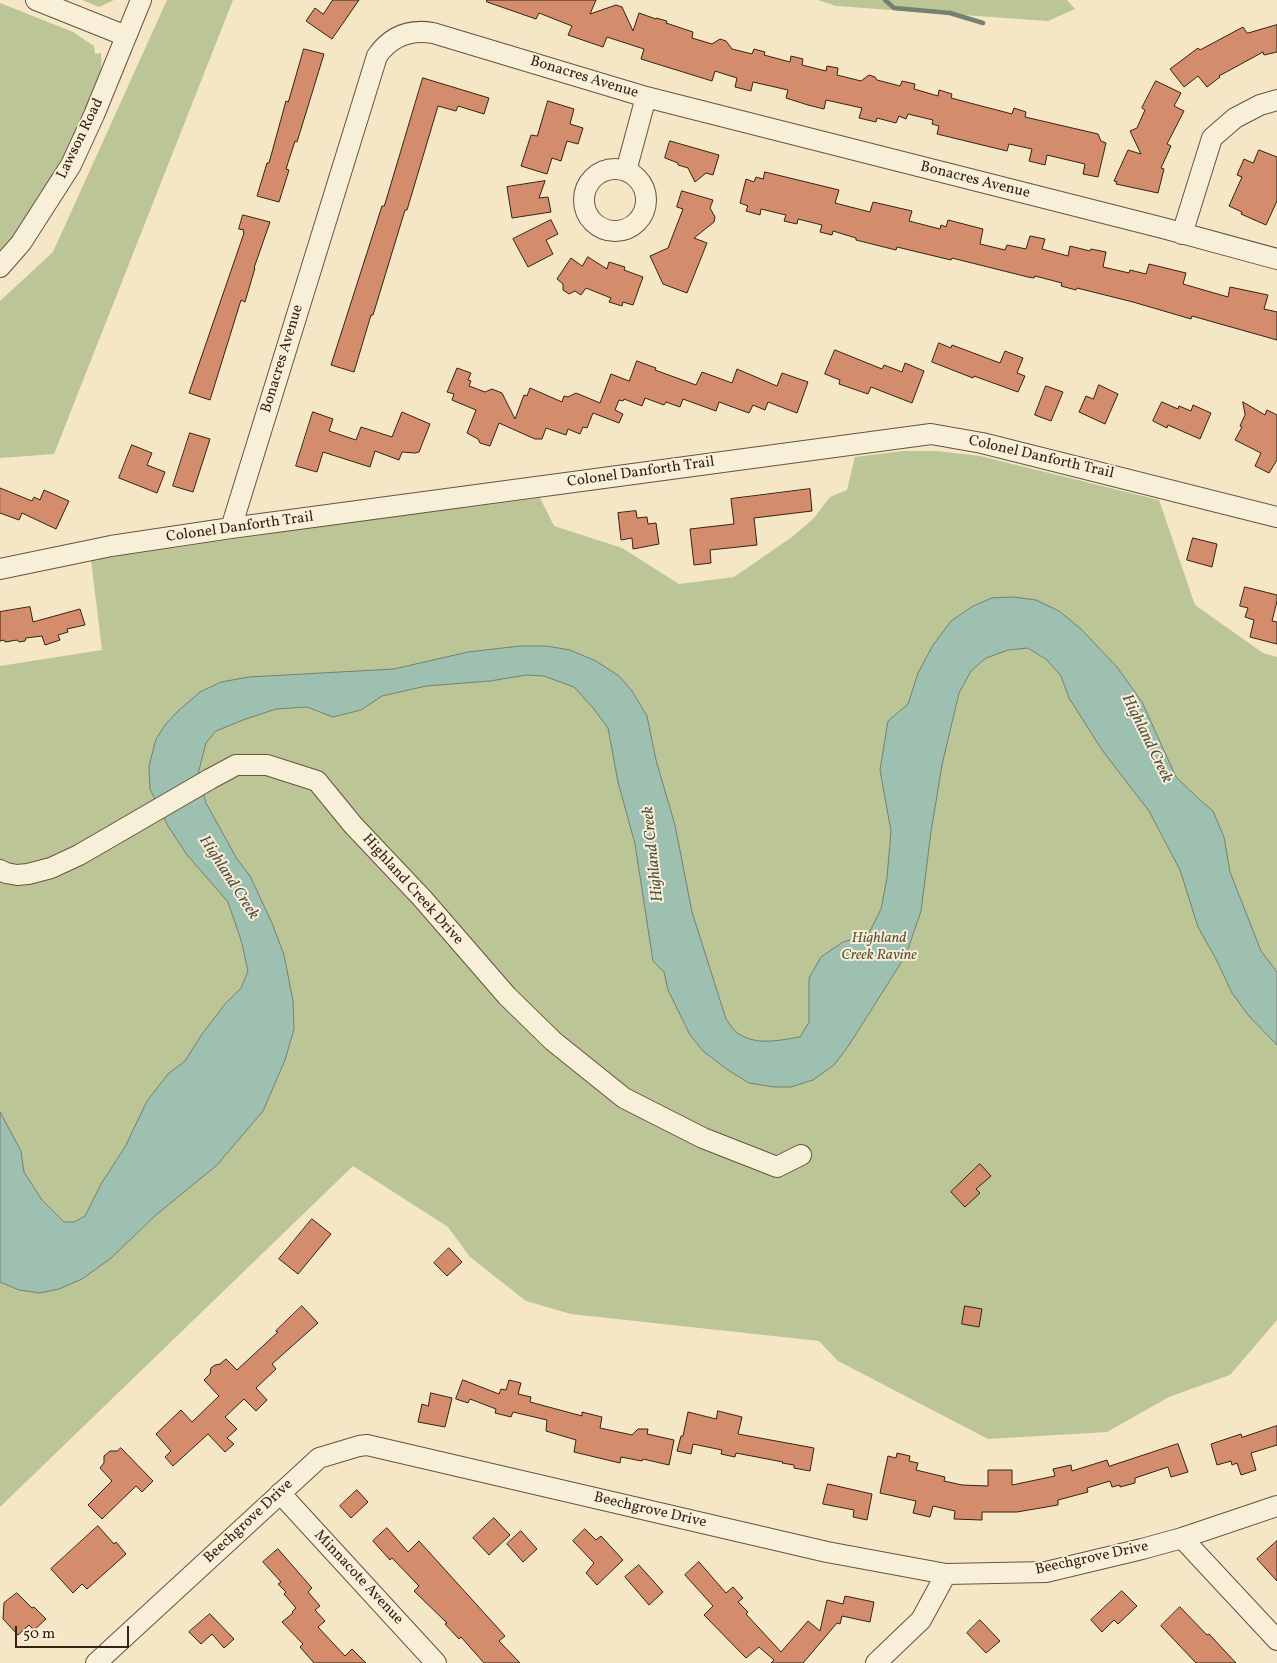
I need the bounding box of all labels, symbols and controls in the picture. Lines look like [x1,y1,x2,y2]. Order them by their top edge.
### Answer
street label: Bonacres Avenue [528,53,640,103]
street label: Lawson Road [54,96,108,182]
street label: Bonacres Avenue [918,159,1032,203]
street label: Bonacres Avenue [258,303,308,415]
street label: Colonel Danforth Trail [967,433,1115,483]
street label: Colonel Danforth Trail [566,454,716,492]
street label: Colonel Danforth Trail [165,509,315,547]
water label: Highland Creek [1116,692,1176,786]
water label: Highland Creek [639,805,669,903]
street label: Highland Creek Drive [358,831,466,949]
water label: Highland Creek [194,832,262,924]
park label: Highland Creek Ravine [841,930,917,965]
street label: Beechgrove Drive [201,1476,297,1568]
street label: Beechgrove Drive [592,1489,708,1533]
street label: Minnacote Avenue [310,1527,406,1629]
street label: Beechgrove Drive [1034,1538,1150,1580]
scale bar [18,1616,131,1648]
text: 50 m [23,1624,55,1645]

